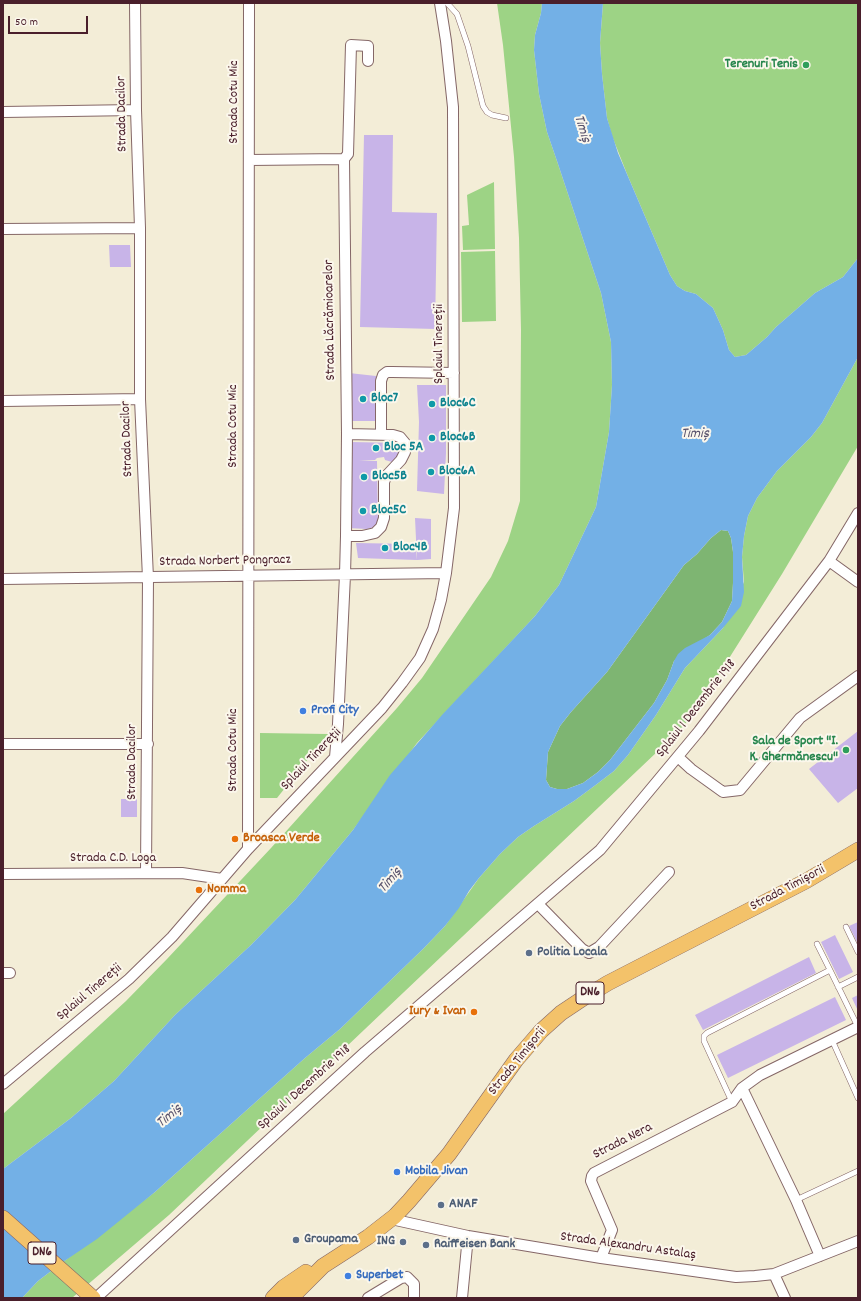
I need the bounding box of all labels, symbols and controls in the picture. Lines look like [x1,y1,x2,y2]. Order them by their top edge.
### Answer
scale bar [10,8,90,34]
text: 50 m [15,14,38,31]
place label: Terenuri Tenis [725,57,798,73]
street label: Strada Cotu Mic [227,60,243,144]
marker: Terenuri Tenis [801,60,811,70]
street label: Strada Dacilor [114,76,132,152]
water label: Timiș [568,113,594,145]
street label: Strada Lăcrămioarelor [322,259,340,381]
street label: Splaiul Tinereții [432,304,448,384]
street label: Strada Cotu Mic [226,384,242,468]
place label: Bloc7 [371,391,398,407]
marker: Bloc7 [358,394,368,404]
place label: Bloc6C [440,396,476,412]
marker: Bloc6C [427,399,437,409]
street label: Strada Dacilor [118,401,138,477]
water label: Timiș [681,426,709,444]
place label: Bloc6B [440,430,475,446]
marker: Bloc6B [427,433,437,443]
place label: Bloc 5A [384,440,423,456]
marker: Bloc 5A [371,443,381,453]
place label: Bloc6A [439,464,475,480]
marker: Bloc6A [426,467,436,477]
place label: Bloc5B [372,469,407,485]
marker: Bloc5B [359,472,369,482]
place label: Bloc5C [371,503,406,519]
marker: Bloc5C [358,506,368,516]
place label: Bloc4B [393,540,427,556]
marker: Bloc4B [380,543,390,553]
street label: Strada Norbert Pongracz [159,552,291,572]
street label: Splaiul 1 Decembrie 1918 [653,657,741,761]
place label: Profi City [311,703,359,719]
marker: Profi City [298,706,308,716]
street label: Strada Cotu Mic [226,708,242,792]
street label: Strada Dacilor [125,724,141,800]
street label: Splaiul Tinereții [278,725,346,795]
place label: Sala de Sport "I. K. Ghermănescu" [749,734,838,766]
marker: Sala de Sport "I. K. Ghermănescu" [841,745,851,755]
place label: Broasca Verde [243,831,320,847]
marker: Broasca Verde [230,834,240,844]
street label: Strada C.D. Loga [70,851,156,867]
street label: Strada Timișorii [748,862,828,916]
water label: Timiș [375,864,407,898]
place label: Nomma [207,882,246,898]
marker: Nomma [194,885,204,895]
place label: Politia Locala [537,945,607,961]
marker: Politia Locala [524,948,534,958]
street label: Splaiul Tinereții [54,961,126,1025]
road number: DN6 [576,982,604,1004]
place label: Iury & Ivan [409,1004,466,1020]
marker: Iury & Ivan [469,1007,479,1017]
street label: Strada Timișorii [486,1025,550,1099]
street label: Splaiul 1 Decembrie 1918 [255,1042,355,1134]
water label: Timiș [153,1101,187,1133]
street label: Strada Nera [591,1120,655,1164]
place label: Mobila Jivan [405,1164,468,1180]
marker: Mobila Jivan [392,1167,402,1177]
place label: ANAF [449,1197,477,1213]
marker: ANAF [436,1200,446,1210]
street label: Strada Alexandru Astalaș [559,1229,697,1265]
place label: Groupama [304,1232,358,1248]
place label: ING [377,1234,395,1250]
marker: Groupama [291,1235,301,1245]
marker: ING [398,1237,408,1247]
place label: Raiffeisen Bank [434,1237,515,1253]
marker: Raiffeisen Bank [421,1240,431,1250]
road number: DN6 [28,1242,56,1264]
place label: Superbet [356,1268,403,1284]
marker: Superbet [343,1271,353,1281]

